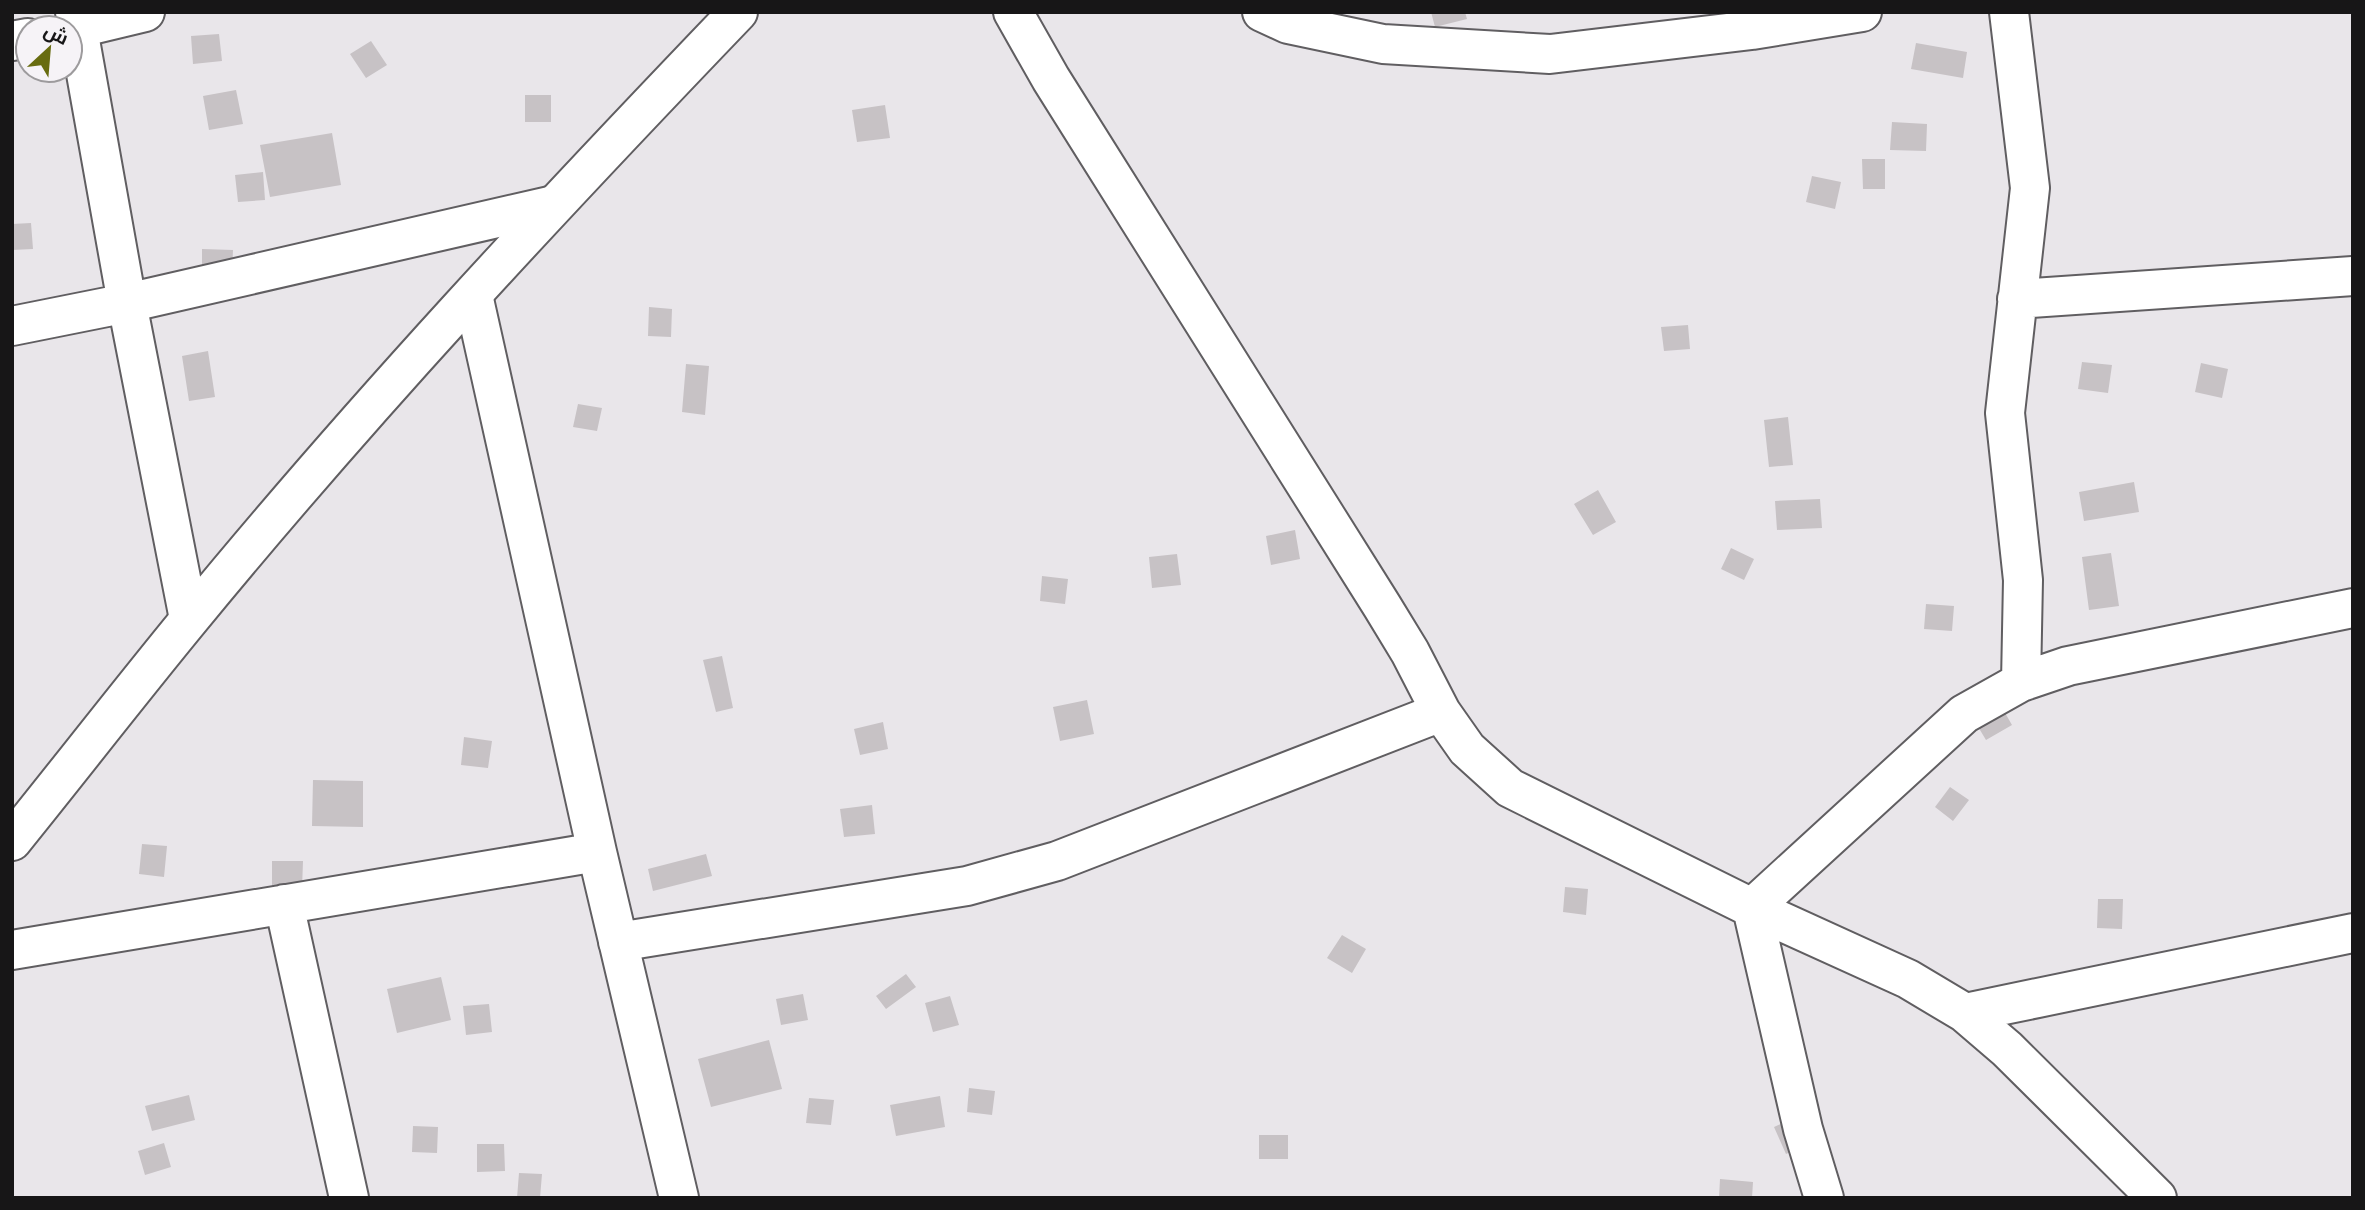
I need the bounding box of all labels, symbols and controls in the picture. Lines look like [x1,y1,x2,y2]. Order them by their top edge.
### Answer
north arrow [14,14,84,84]
text: ش [40,18,73,50]

